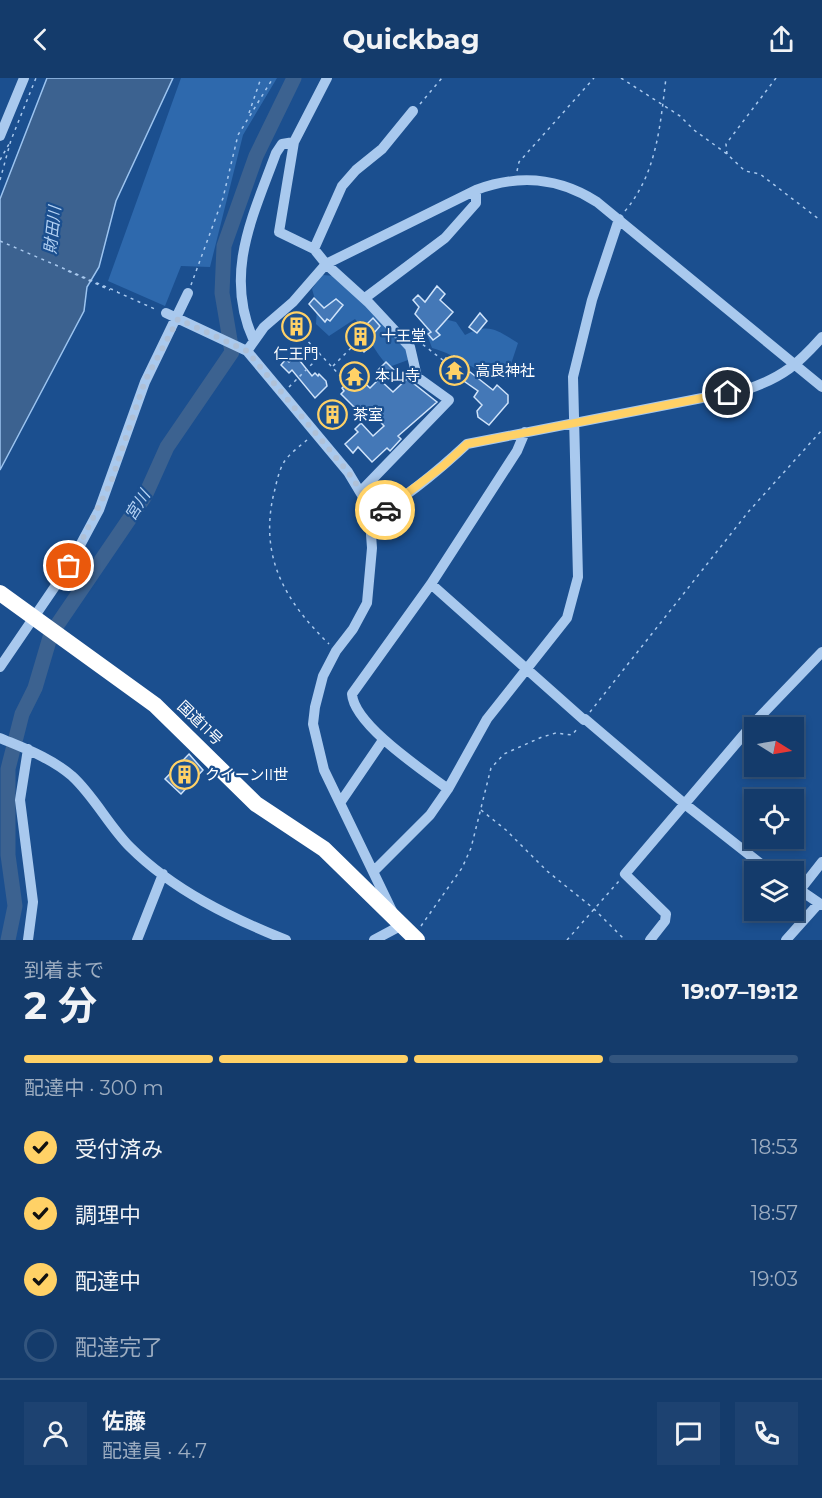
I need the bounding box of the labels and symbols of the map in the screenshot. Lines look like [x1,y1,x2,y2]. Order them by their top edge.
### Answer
water label: 財田川 [41,203,65,255]
building icon: 仁王門 [280,311,312,343]
building icon: 十王堂 [344,320,376,352]
place label: 十王堂 [381,326,426,345]
place label: 仁王門 [273,344,319,363]
temple icon: 高良神社 [438,355,470,387]
temple icon: 本山寺 [338,360,370,392]
place label: 高良神社 [475,361,535,380]
place label: 本山寺 [375,366,420,385]
pin [702,367,753,418]
building icon: 茶室 [316,399,348,431]
place label: 茶室 [353,405,383,424]
courier [355,480,415,540]
water label: 宮川 [121,485,155,524]
pin [43,540,94,591]
street label: 国道11号 [174,696,227,749]
north arrow [744,717,804,777]
building icon: クイーンII世 [168,759,200,791]
place label: クイーンII世 [205,765,288,784]

